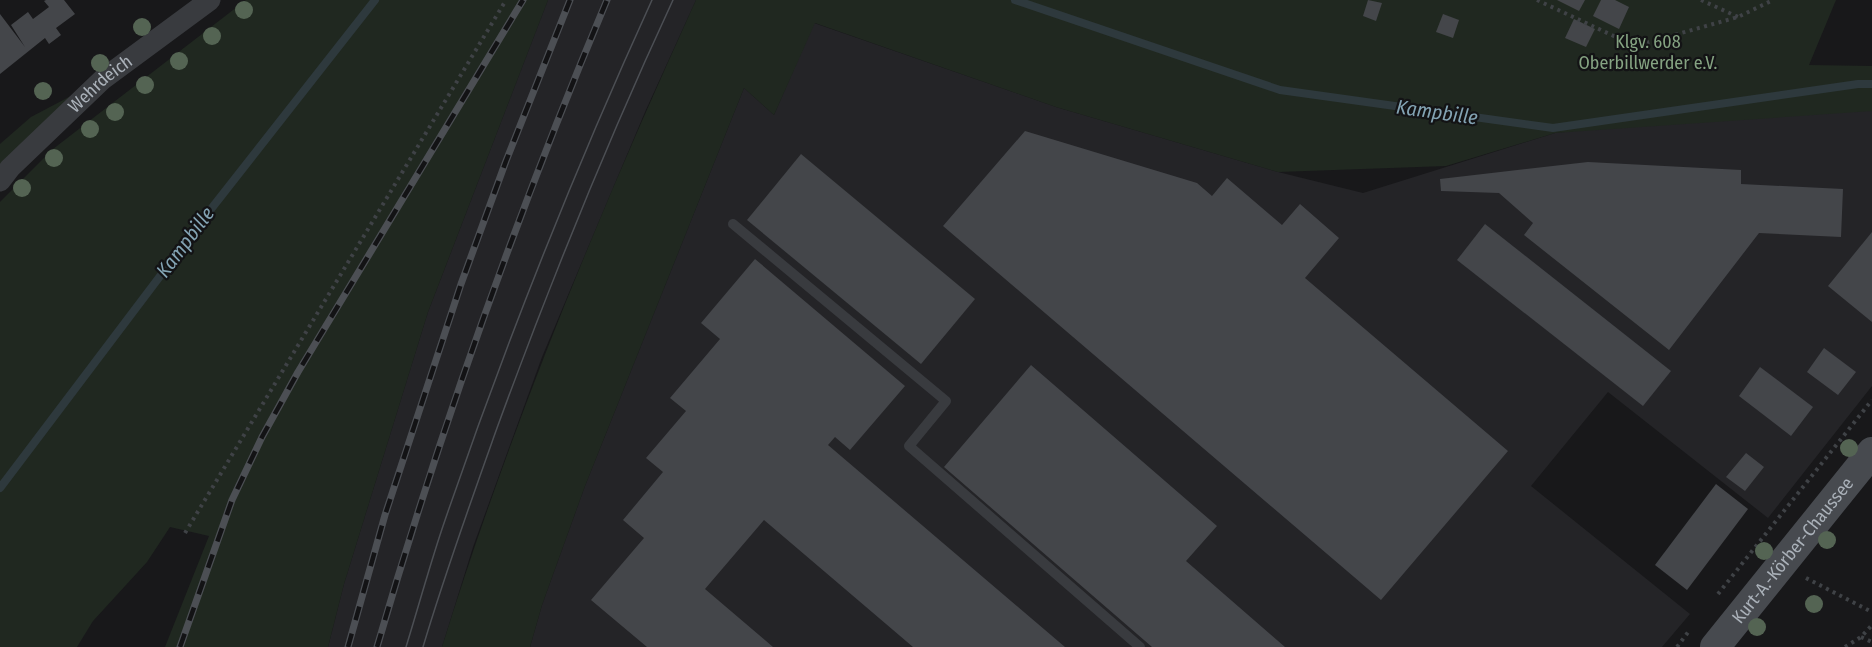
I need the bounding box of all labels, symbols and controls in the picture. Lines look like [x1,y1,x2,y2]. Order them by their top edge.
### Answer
park label: Klgv. 608 Oberbillwerder e.V. [1579,31,1718,74]
street label: Wehrdeich [64,50,137,117]
water label: Kampbille [1395,94,1480,130]
water label: Kampbille [151,202,220,282]
street label: Kurt-A.-Körber-Chaussee [1727,473,1858,628]

